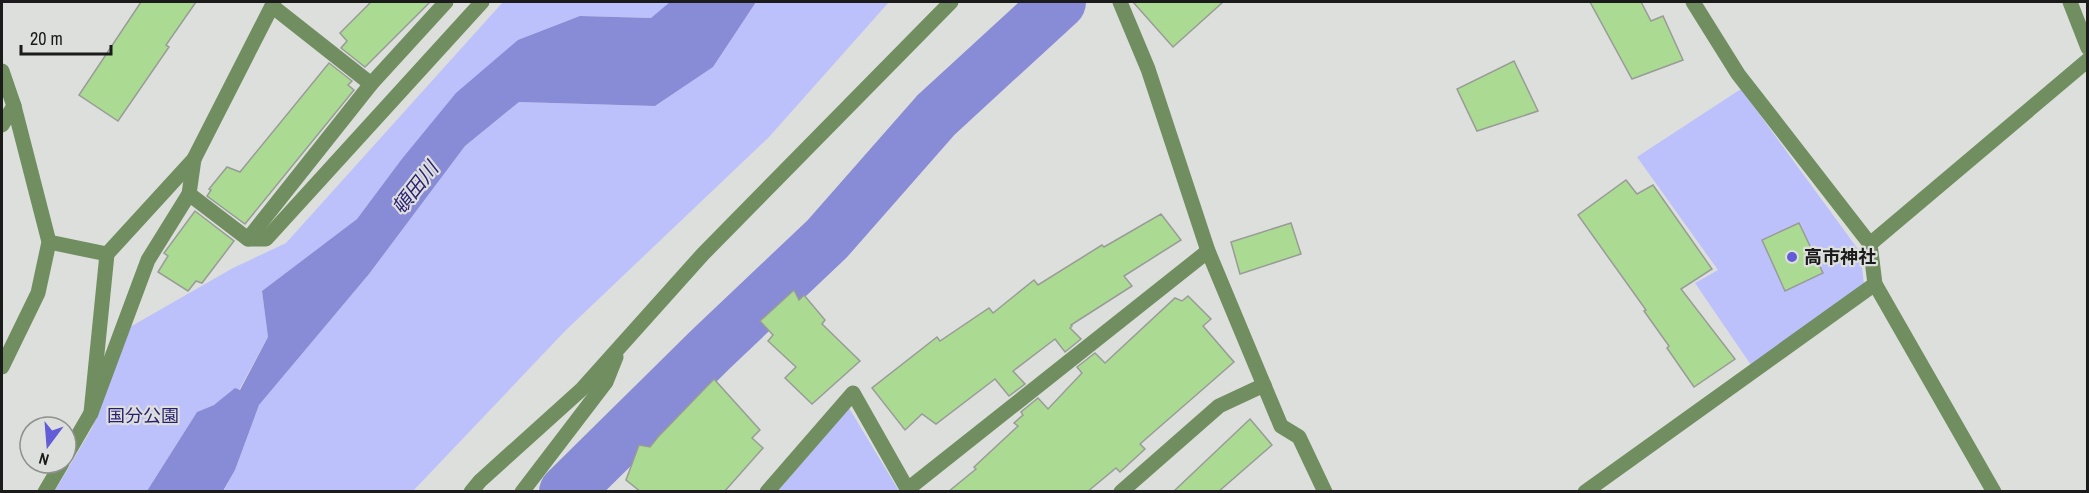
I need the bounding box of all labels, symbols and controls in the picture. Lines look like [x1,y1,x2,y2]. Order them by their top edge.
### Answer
scale bar [21,18,111,56]
text: 20 m [30,26,63,51]
water label: 頓田川 [385,154,445,220]
place label: 高市神社 [1804,244,1876,269]
marker: 高市神社 [1785,250,1799,264]
park label: 国分公園 [107,403,179,428]
north arrow [18,415,78,475]
text: N [36,448,51,471]

